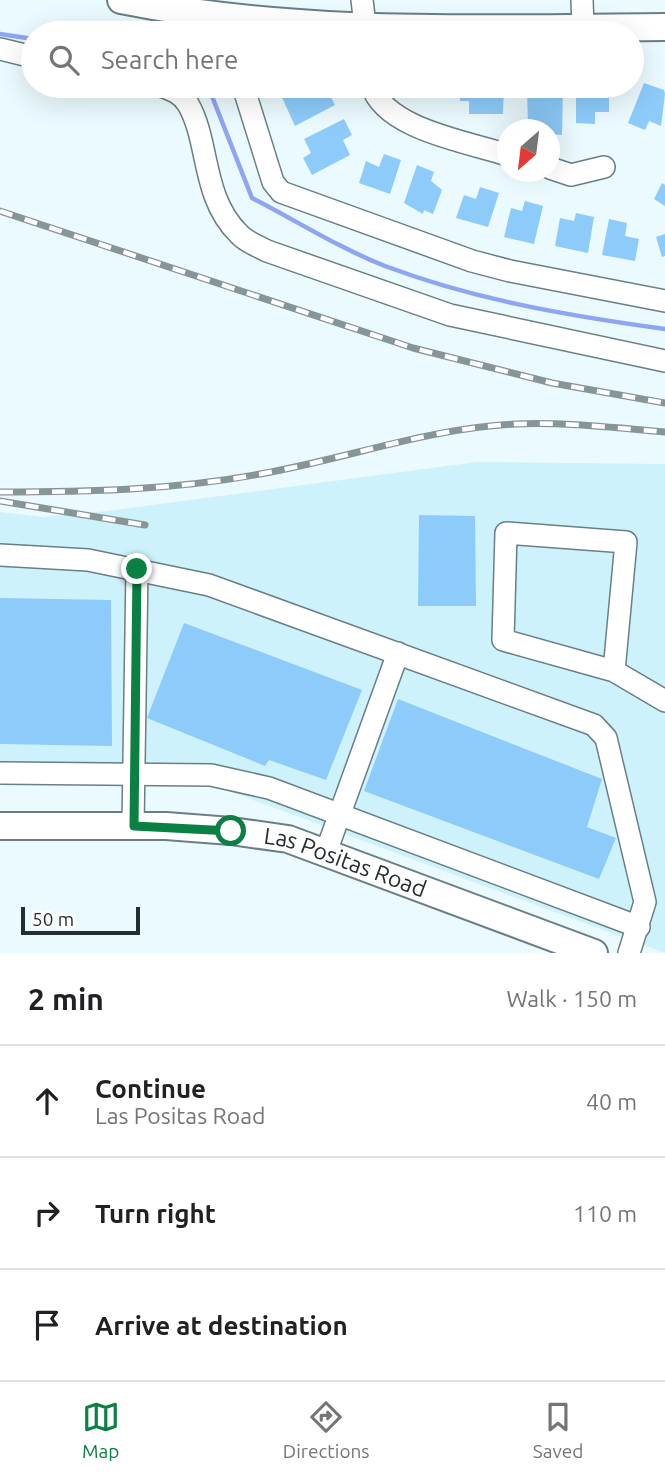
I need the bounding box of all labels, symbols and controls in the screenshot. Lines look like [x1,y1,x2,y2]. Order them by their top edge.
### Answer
search box [21,21,644,98]
icon: search [45,41,83,79]
text: Search here [101,45,238,74]
north arrow [497,119,560,182]
route end [121,553,152,584]
route start [215,815,246,846]
street label: Las Positas Road [263,823,430,901]
scale bar [21,904,140,936]
text: 50 m [32,908,74,930]
text: 2 min [28,982,104,1016]
text: Walk · 150 m [506,986,637,1011]
text: Continue [95,1074,206,1103]
icon: ahead [28,1082,66,1120]
text: 40 m [586,1089,637,1114]
text: Las Positas Road [95,1103,265,1128]
icon: right [28,1194,66,1232]
text: Turn right [95,1199,216,1228]
text: 110 m [573,1201,637,1226]
icon: arrive [28,1306,66,1344]
text: Arrive at destination [95,1311,348,1340]
tab: Map [82,1398,120,1462]
tab: Directions [283,1398,370,1462]
tab: Saved [533,1398,583,1462]

